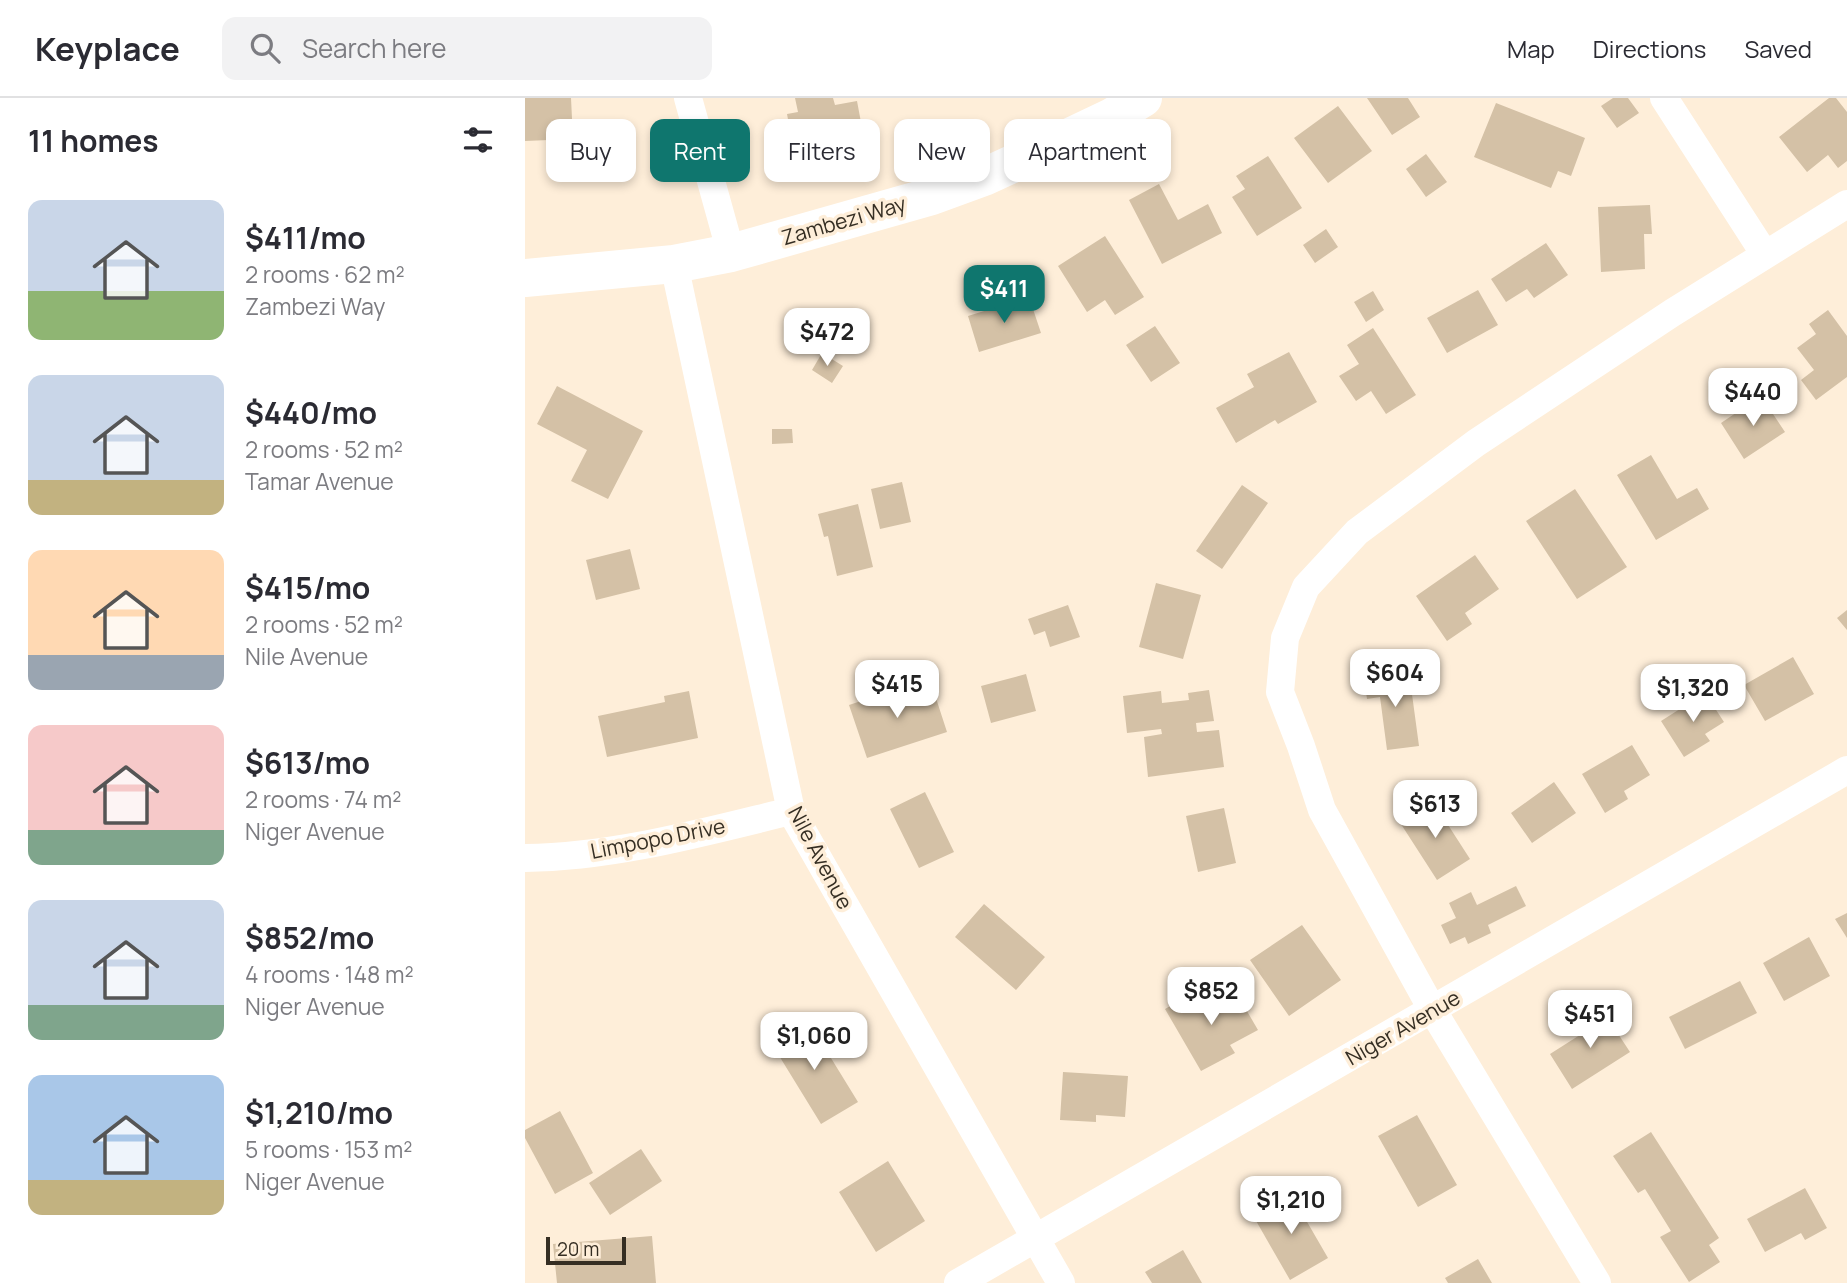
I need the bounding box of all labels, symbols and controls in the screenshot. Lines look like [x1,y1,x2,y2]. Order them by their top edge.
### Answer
search box [222,17,712,80]
text: Keyplace [35,26,180,71]
icon: search [246,29,284,67]
text: Search here [302,30,447,66]
text: Map [1507,32,1555,65]
text: Directions [1593,32,1706,65]
text: Saved [1744,32,1812,65]
chip: Buy [546,119,636,182]
chip: Rent [650,119,750,182]
chip: Filters [764,119,880,182]
chip: New [894,119,990,182]
chip: Apartment [1004,119,1171,182]
text: 11 homes [28,120,159,161]
icon: filters [459,121,497,159]
street label: Zambezi Way [778,189,909,251]
text: $411/mo [245,217,366,258]
icon: home [84,228,168,312]
text: 2 rooms · 62 m² [245,258,405,290]
pin: $411 [963,266,1045,325]
text: $411 [980,272,1028,304]
text: Zambezi Way [245,290,385,322]
pin: $472 [786,308,868,368]
text: $472 [800,315,854,347]
pin: $440 [1712,368,1794,428]
text: $440 [1724,375,1782,407]
text: $440/mo [245,392,377,433]
icon: home [84,403,168,487]
text: 2 rooms · 52 m² [245,433,403,465]
text: Tamar Avenue [245,465,394,497]
text: $415/mo [245,567,370,608]
icon: home [84,578,168,662]
text: 2 rooms · 52 m² [245,608,403,640]
text: Nile Avenue [245,640,368,672]
pin: $604 [1354,650,1436,709]
text: $604 [1366,656,1424,688]
pin: $415 [856,660,938,720]
pin: $1,320 [1636,664,1750,724]
text: $415 [871,667,923,699]
text: $1,320 [1657,671,1729,703]
text: $613/mo [245,742,370,783]
icon: home [84,753,168,837]
pin: $613 [1394,780,1476,840]
text: 2 rooms · 74 m² [245,783,401,815]
text: $613 [1409,787,1461,819]
street label: Nile Avenue [782,801,860,914]
street label: Limpopo Drive [588,811,727,865]
text: Niger Avenue [245,815,385,847]
text: $852/mo [245,917,374,958]
icon: home [84,928,168,1012]
text: 4 rooms · 148 m² [245,958,414,990]
pin: $852 [1170,968,1252,1027]
text: $852 [1183,974,1239,1006]
street label: Niger Avenue [1340,983,1465,1071]
text: Niger Avenue [245,990,385,1022]
pin: $451 [1549,990,1631,1050]
text: $451 [1564,997,1616,1029]
pin: $1,060 [757,1012,871,1072]
text: $1,060 [776,1019,852,1051]
text: $1,210/mo [245,1092,393,1133]
icon: home [84,1103,168,1187]
text: 5 rooms · 153 m² [245,1133,412,1165]
text: Niger Avenue [245,1165,385,1197]
pin: $1,210 [1234,1176,1348,1236]
text: $1,210 [1256,1183,1326,1215]
scale bar [546,1234,627,1266]
text: 20 m [557,1236,599,1262]

